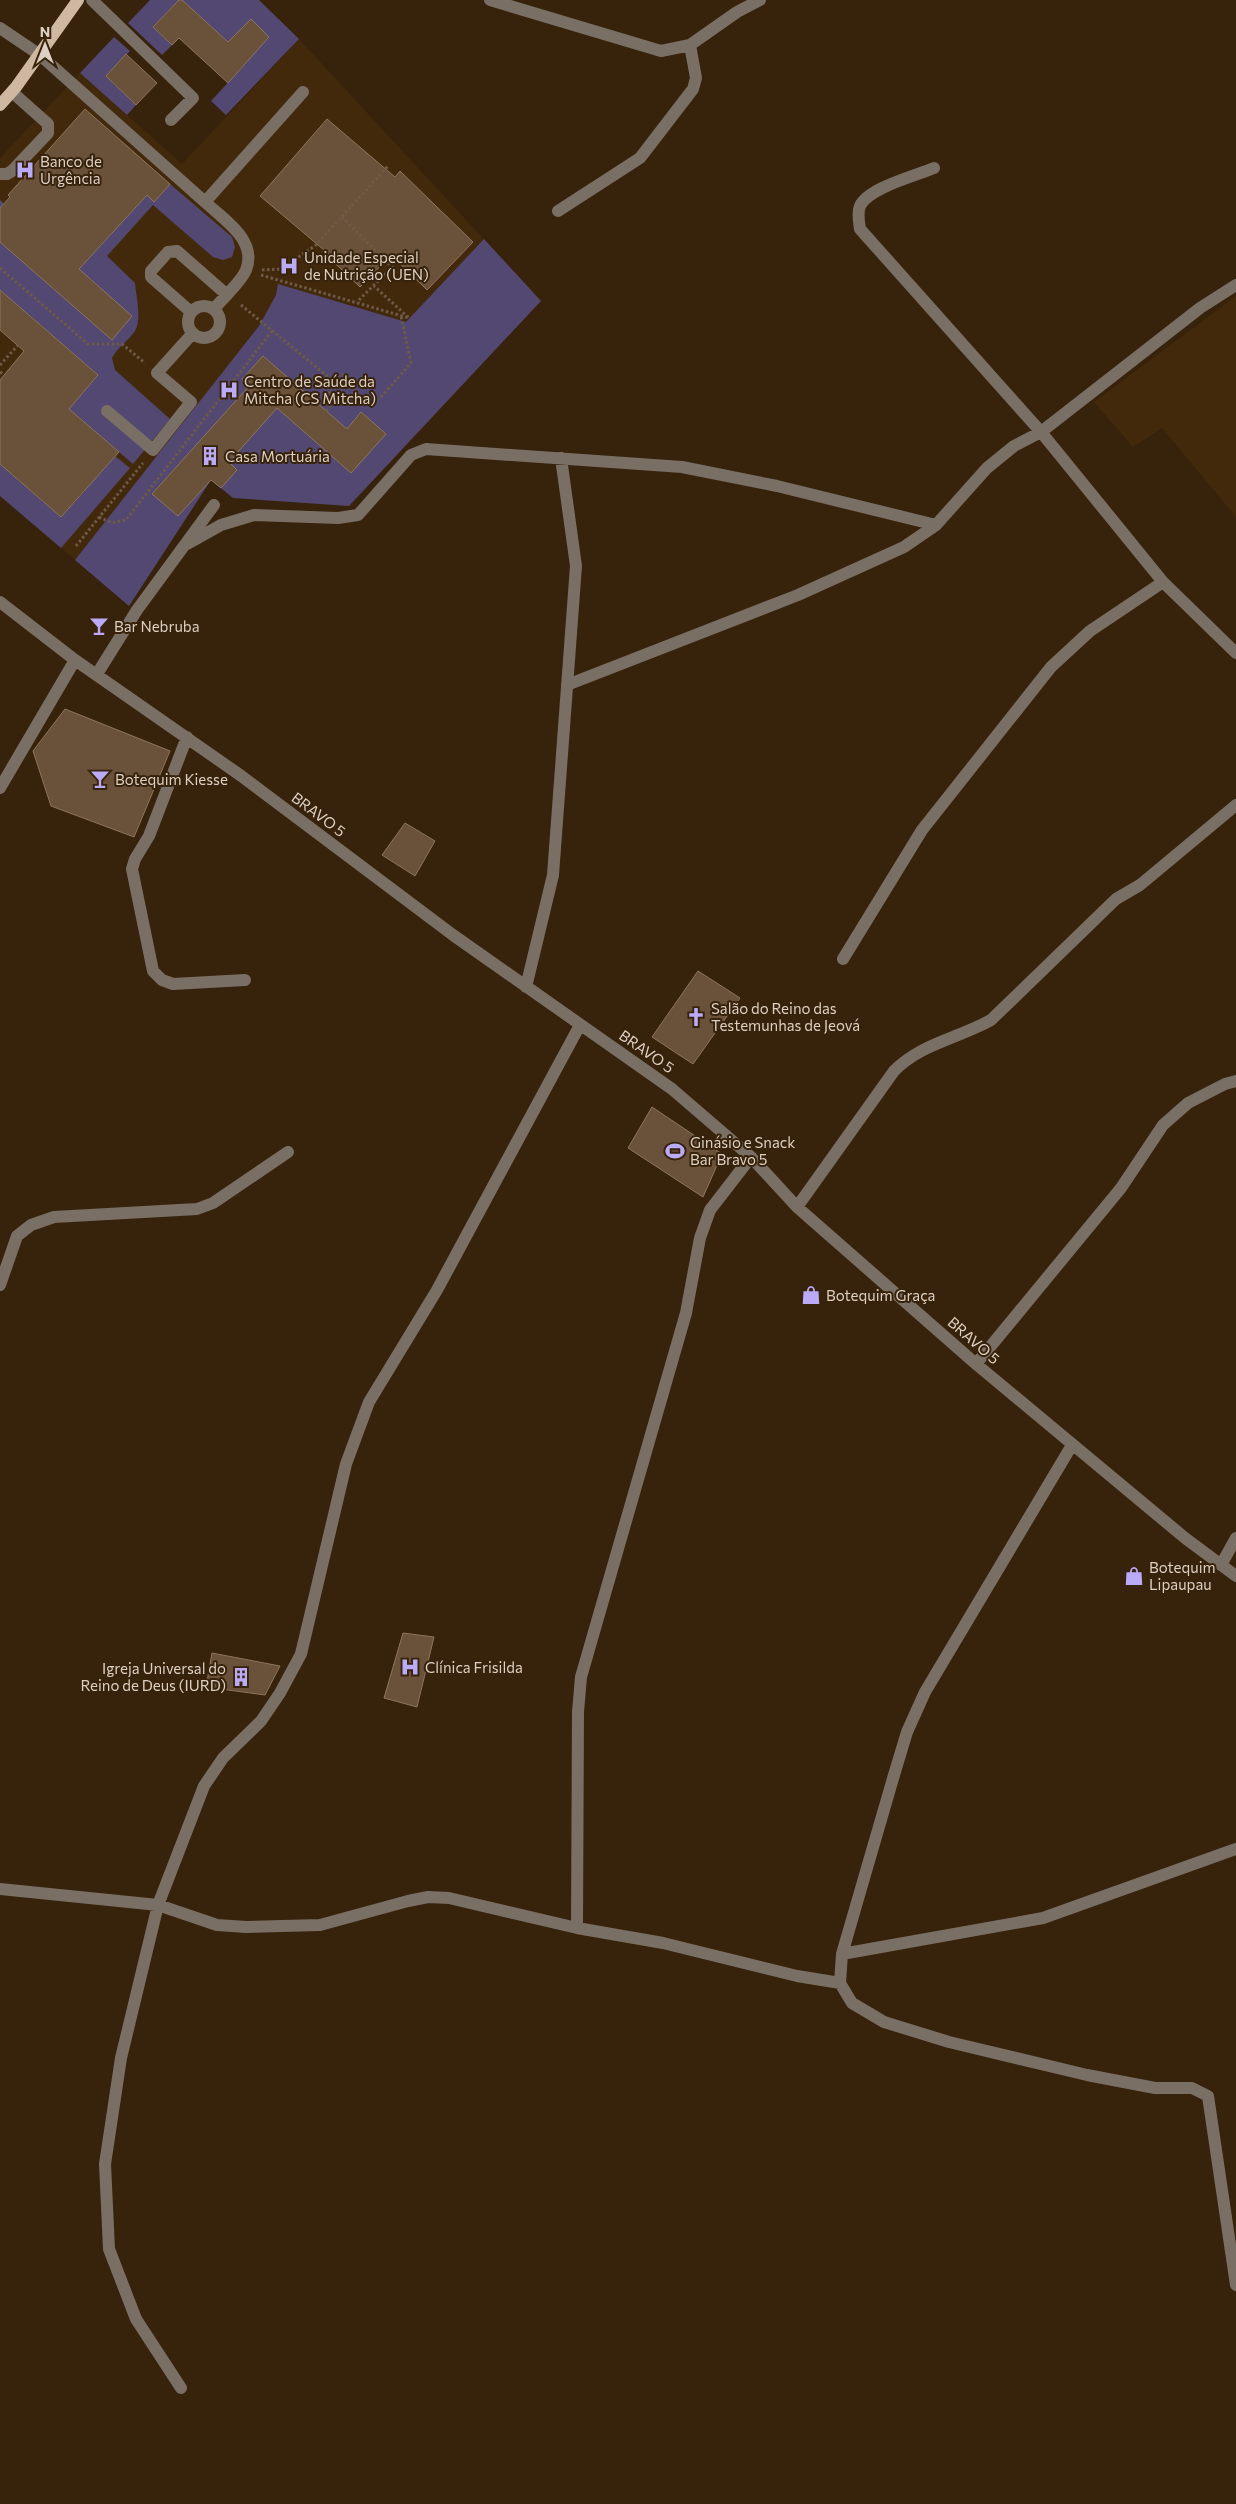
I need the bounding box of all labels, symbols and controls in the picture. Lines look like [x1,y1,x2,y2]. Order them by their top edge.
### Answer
north arrow [20,20,70,70]
text: N [40,23,50,40]
place label: Banco de Urgência [40,152,102,187]
hospital icon: Banco de Urgência [14,159,36,181]
place label: Unidade Especial de Nutrição (UEN) [304,248,429,283]
hospital icon: Unidade Especial de Nutrição (UEN) [278,255,300,277]
place label: Centro de Saúde da Mitcha (CS Mitcha) [244,372,376,407]
hospital icon: Centro de Saúde da Mitcha (CS Mitcha) [218,379,240,401]
building icon: Casa Mortuária [199,445,221,467]
place label: Casa Mortuária [225,447,330,465]
bar icon: Bar Nebruba [88,615,110,637]
place label: Bar Nebruba [114,617,200,635]
bar icon: Botequim Kiesse [89,768,111,790]
place label: Botequim Kiesse [115,770,228,788]
street label: BRAVO 5 [289,788,349,840]
place label: Salão do Reino das Testemunhas de Jeová [711,999,860,1034]
church icon: Salão do Reino das Testemunhas de Jeová [685,1006,707,1028]
street label: BRAVO 5 [616,1026,678,1076]
place label: Ginásio e Snack Bar Bravo 5 [690,1133,795,1168]
sports icon: Ginásio e Snack Bar Bravo 5 [664,1140,686,1162]
shop icon: Botequim Graça [800,1284,822,1306]
place label: Botequim Graça [826,1286,935,1304]
street label: BRAVO 5 [944,1313,1004,1367]
place label: Botequim Lipaupau [1149,1558,1216,1593]
shop icon: Botequim Lipaupau [1123,1565,1145,1587]
hospital icon: Clínica Frisilda [399,1656,421,1678]
place label: Clínica Frisilda [425,1658,523,1676]
place label: Igreja Universal do Reino de Deus (IURD) [80,1659,226,1694]
building icon: Igreja Universal do Reino de Deus (IURD) [230,1666,252,1688]

